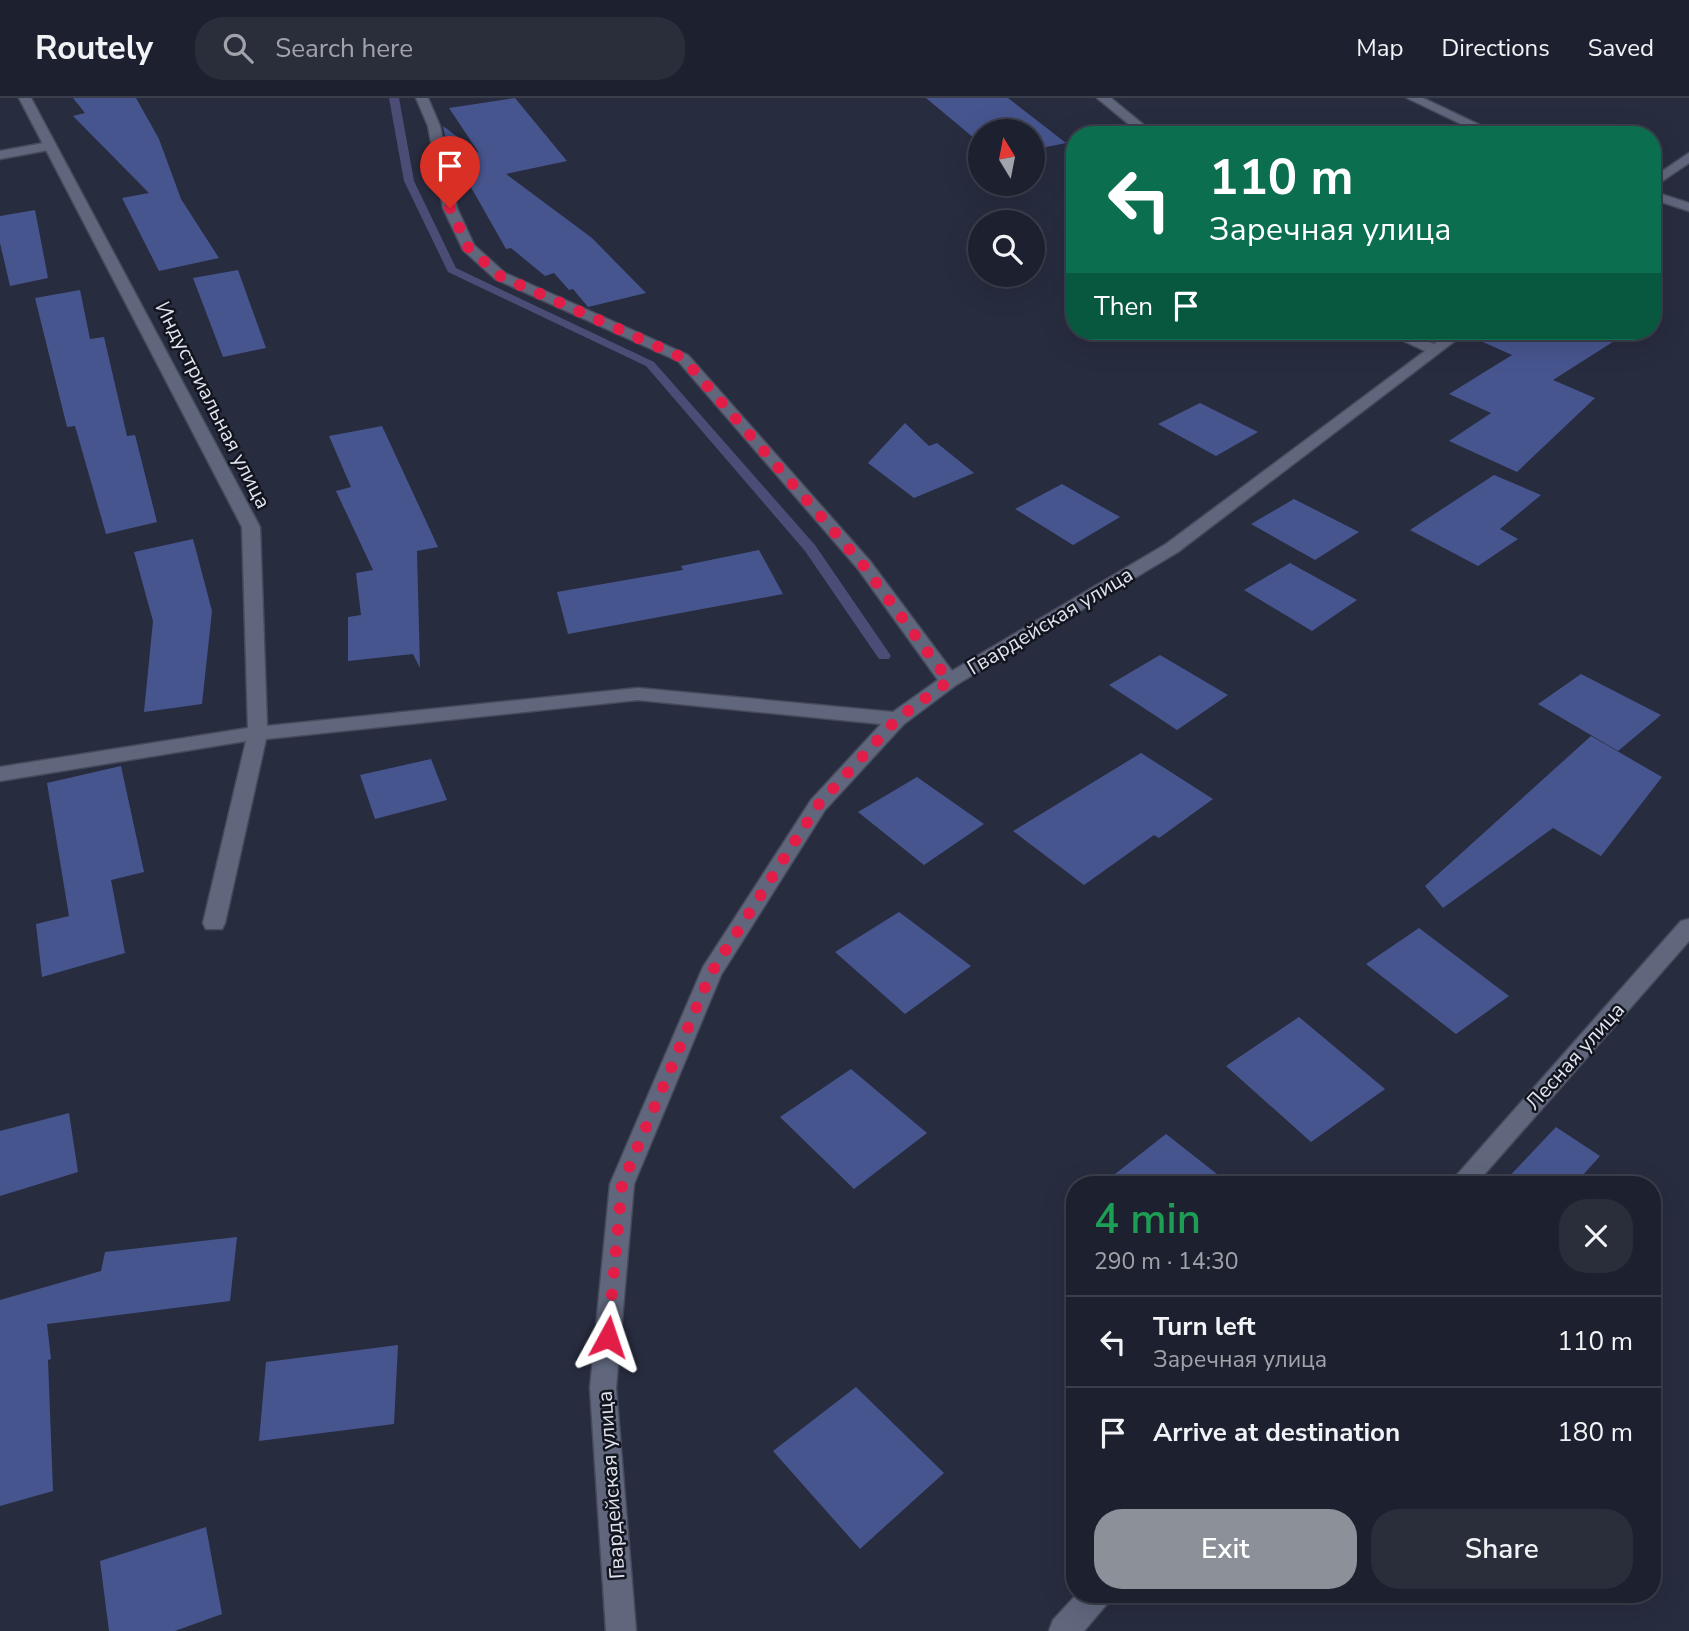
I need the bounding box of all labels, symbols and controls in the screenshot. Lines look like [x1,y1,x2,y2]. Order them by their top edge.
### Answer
search box [195,17,685,80]
text: Routely [35,26,153,71]
icon: search [219,29,257,67]
text: Search here [275,31,413,66]
text: Map [1356,32,1403,64]
text: Directions [1441,32,1550,64]
text: Saved [1588,32,1654,64]
north arrow [968,119,1045,196]
map controls [968,119,1045,287]
pin [420,136,480,208]
text: 110 m [1209,144,1353,211]
icon: arrive [431,147,469,185]
icon: left [1094,154,1185,245]
text: Заречная улица [1209,208,1451,251]
button: search [968,210,1045,287]
icon: arrive [1167,287,1205,325]
text: Then [1094,289,1153,324]
street label: Индустриальная улица [149,297,277,513]
street label: Гвардейская улица [962,560,1138,682]
street label: Лесная улица [1519,996,1631,1116]
text: 4 min [1094,1191,1201,1248]
button: close [1559,1199,1633,1273]
text: 290 m · 14:30 [1094,1246,1239,1277]
position arrow [571,1300,645,1374]
text: Turn left [1153,1309,1256,1344]
icon: left [1094,1323,1132,1361]
text: 110 m [1557,1324,1633,1359]
text: Заречная улица [1153,1344,1327,1375]
street label: Гвардейская улица [590,1390,632,1580]
icon: arrive [1094,1414,1132,1452]
text: Arrive at destination [1153,1415,1400,1450]
text: 180 m [1557,1415,1633,1450]
button: Exit [1094,1509,1357,1589]
button: Share [1371,1509,1633,1589]

